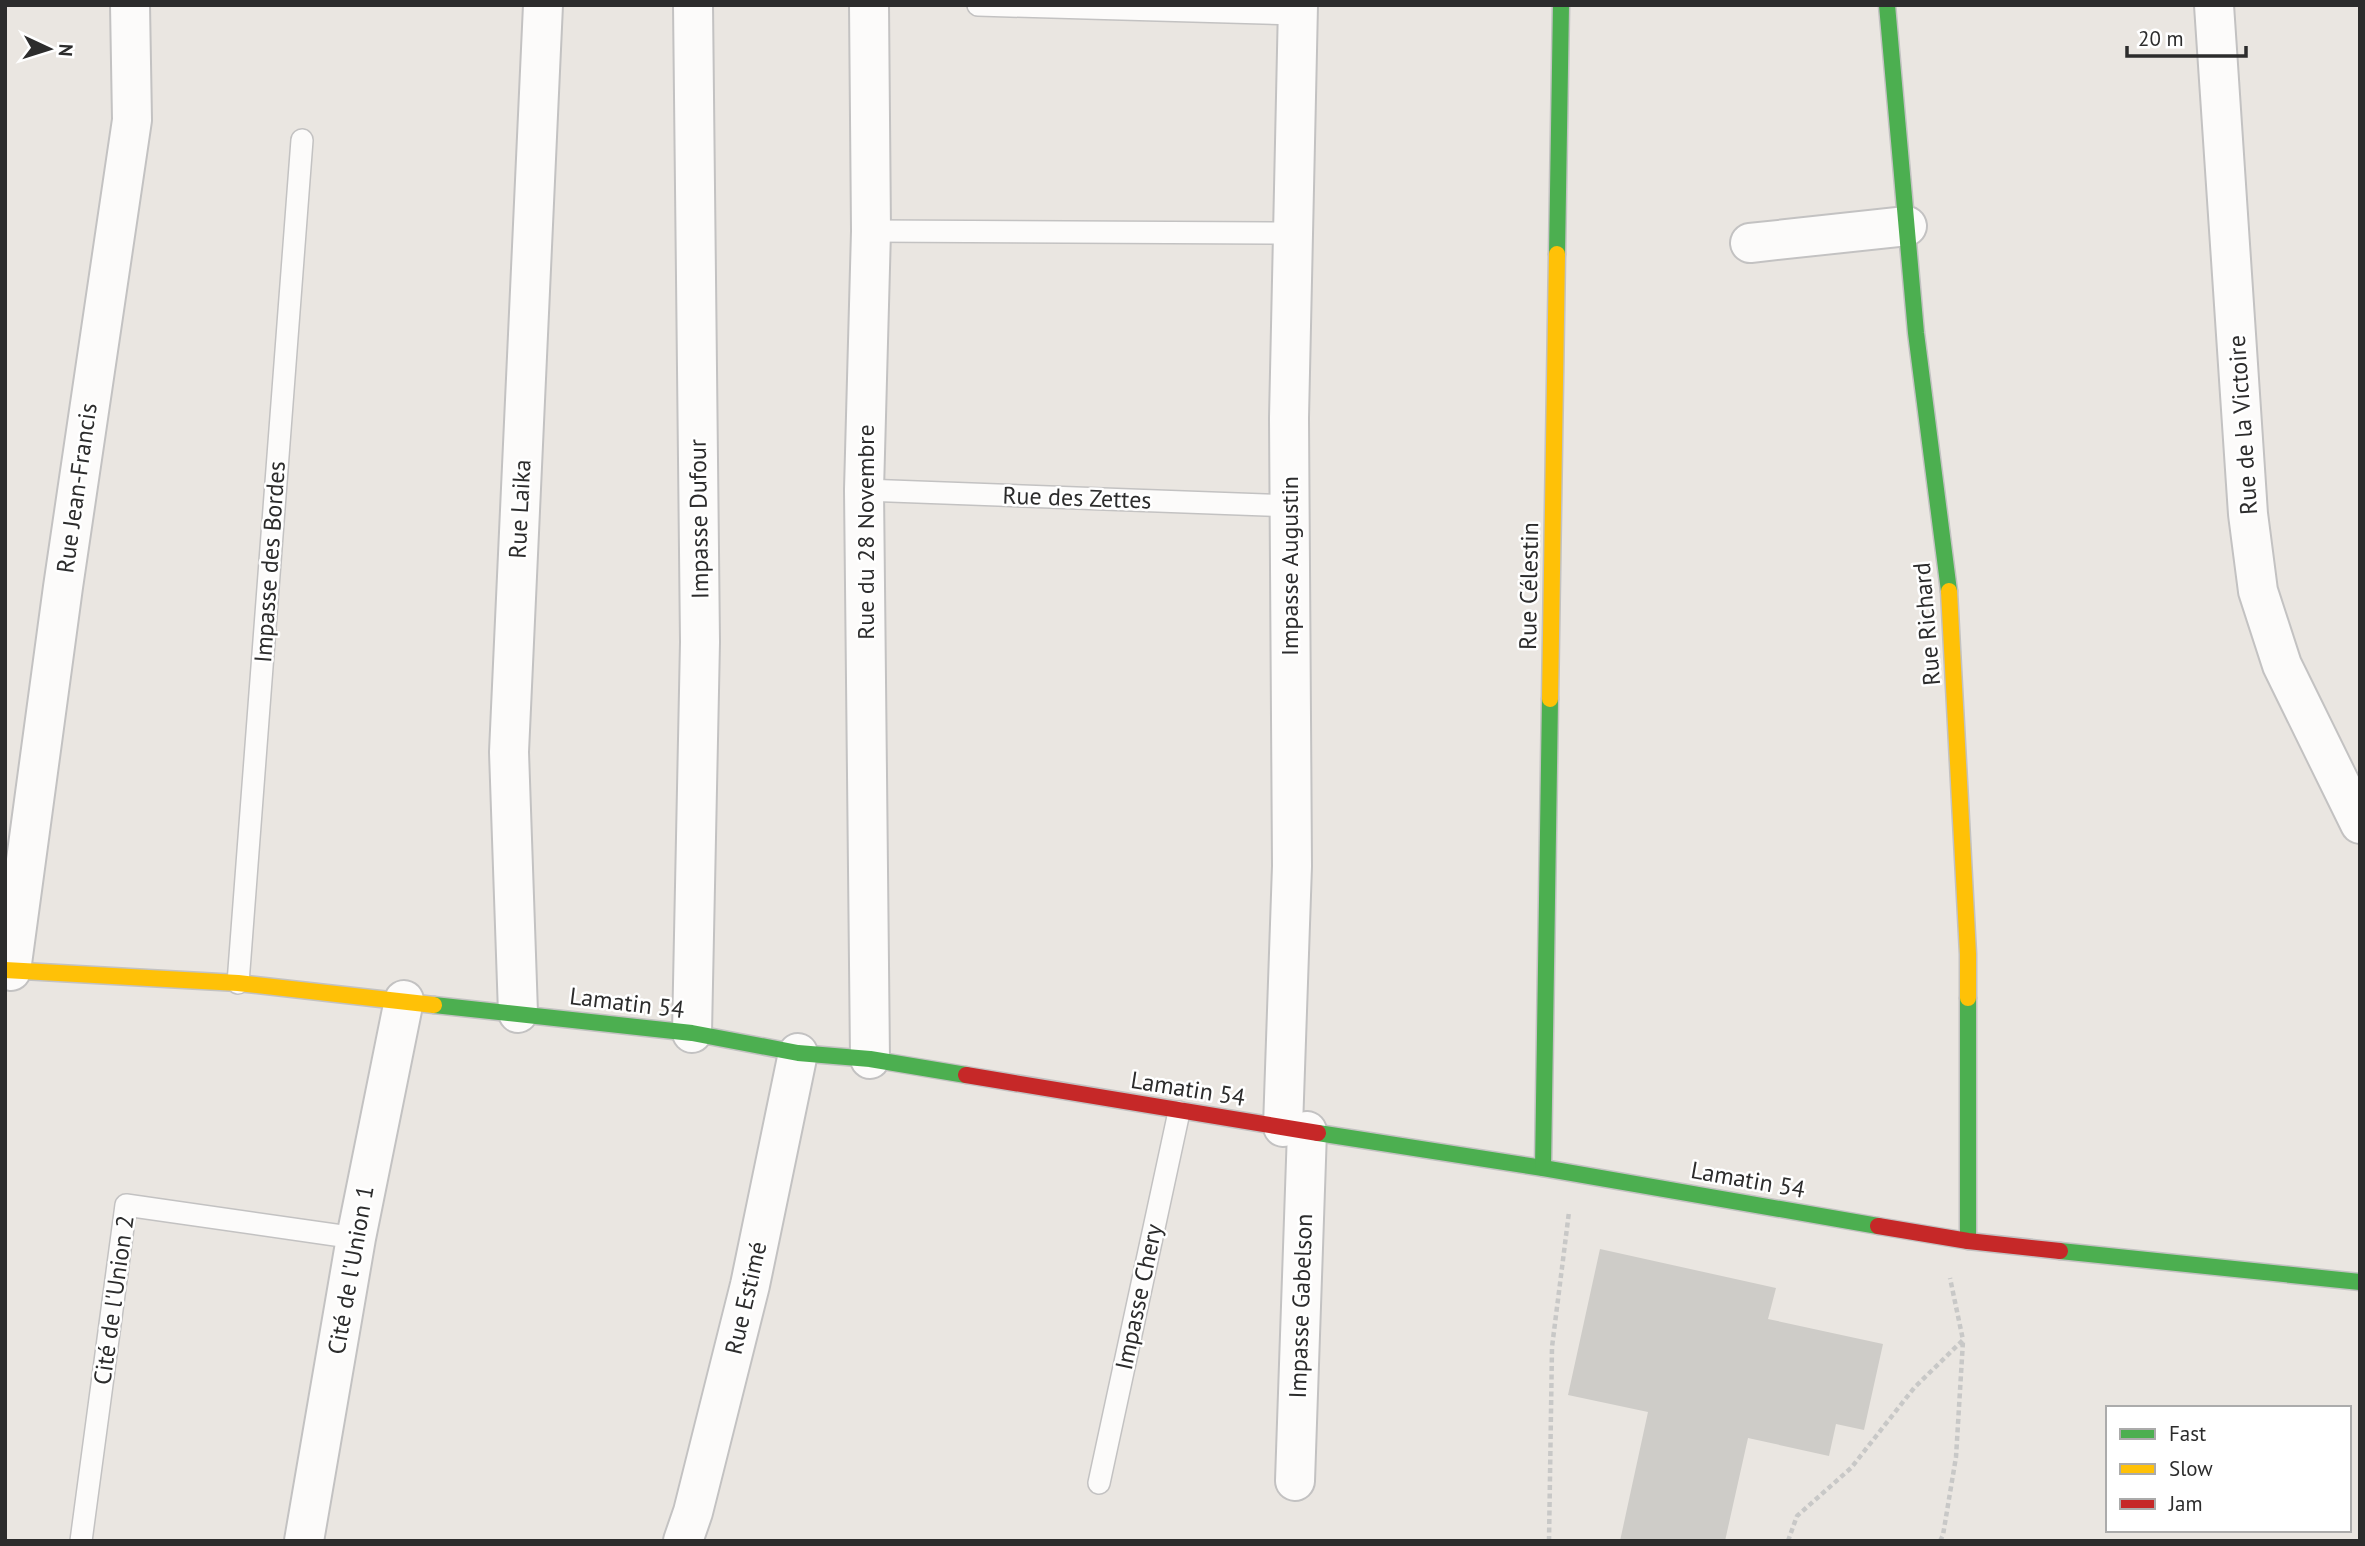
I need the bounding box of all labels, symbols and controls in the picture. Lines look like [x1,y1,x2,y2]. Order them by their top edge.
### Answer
north arrow [14,14,84,84]
scale bar [2127,14,2246,58]
text: 20 m [2138,25,2184,52]
text: N [54,43,78,57]
street label: Rue de la Victoire [2221,334,2264,516]
street label: Rue Jean-Francis [49,401,104,575]
street label: Rue du 28 Novembre [850,424,881,640]
street label: Impasse Dufour [682,439,715,599]
street label: Rue Laika [501,459,538,559]
street label: Impasse des Bordes [247,460,292,664]
street label: Impasse Augustin [1274,476,1305,656]
street label: Rue des Zettes [1002,479,1152,516]
street label: Rue Célestin [1512,522,1545,650]
street label: Rue Richard [1906,561,1947,687]
street label: Lamatin 54 [568,980,686,1025]
street label: Lamatin 54 [1129,1064,1248,1113]
street label: Lamatin 54 [1689,1154,1808,1205]
street label: Cité de l'Union 1 [320,1183,381,1357]
street label: Cité de l'Union 2 [86,1213,141,1387]
street label: Impasse Gabelson [1282,1213,1319,1399]
street label: Impasse Chery [1108,1221,1169,1373]
street label: Rue Estimé [717,1238,774,1357]
legend [2106,1406,2351,1532]
text: Fast [2169,1420,2206,1447]
text: Slow [2169,1455,2213,1482]
text: Jam [2168,1490,2203,1517]

